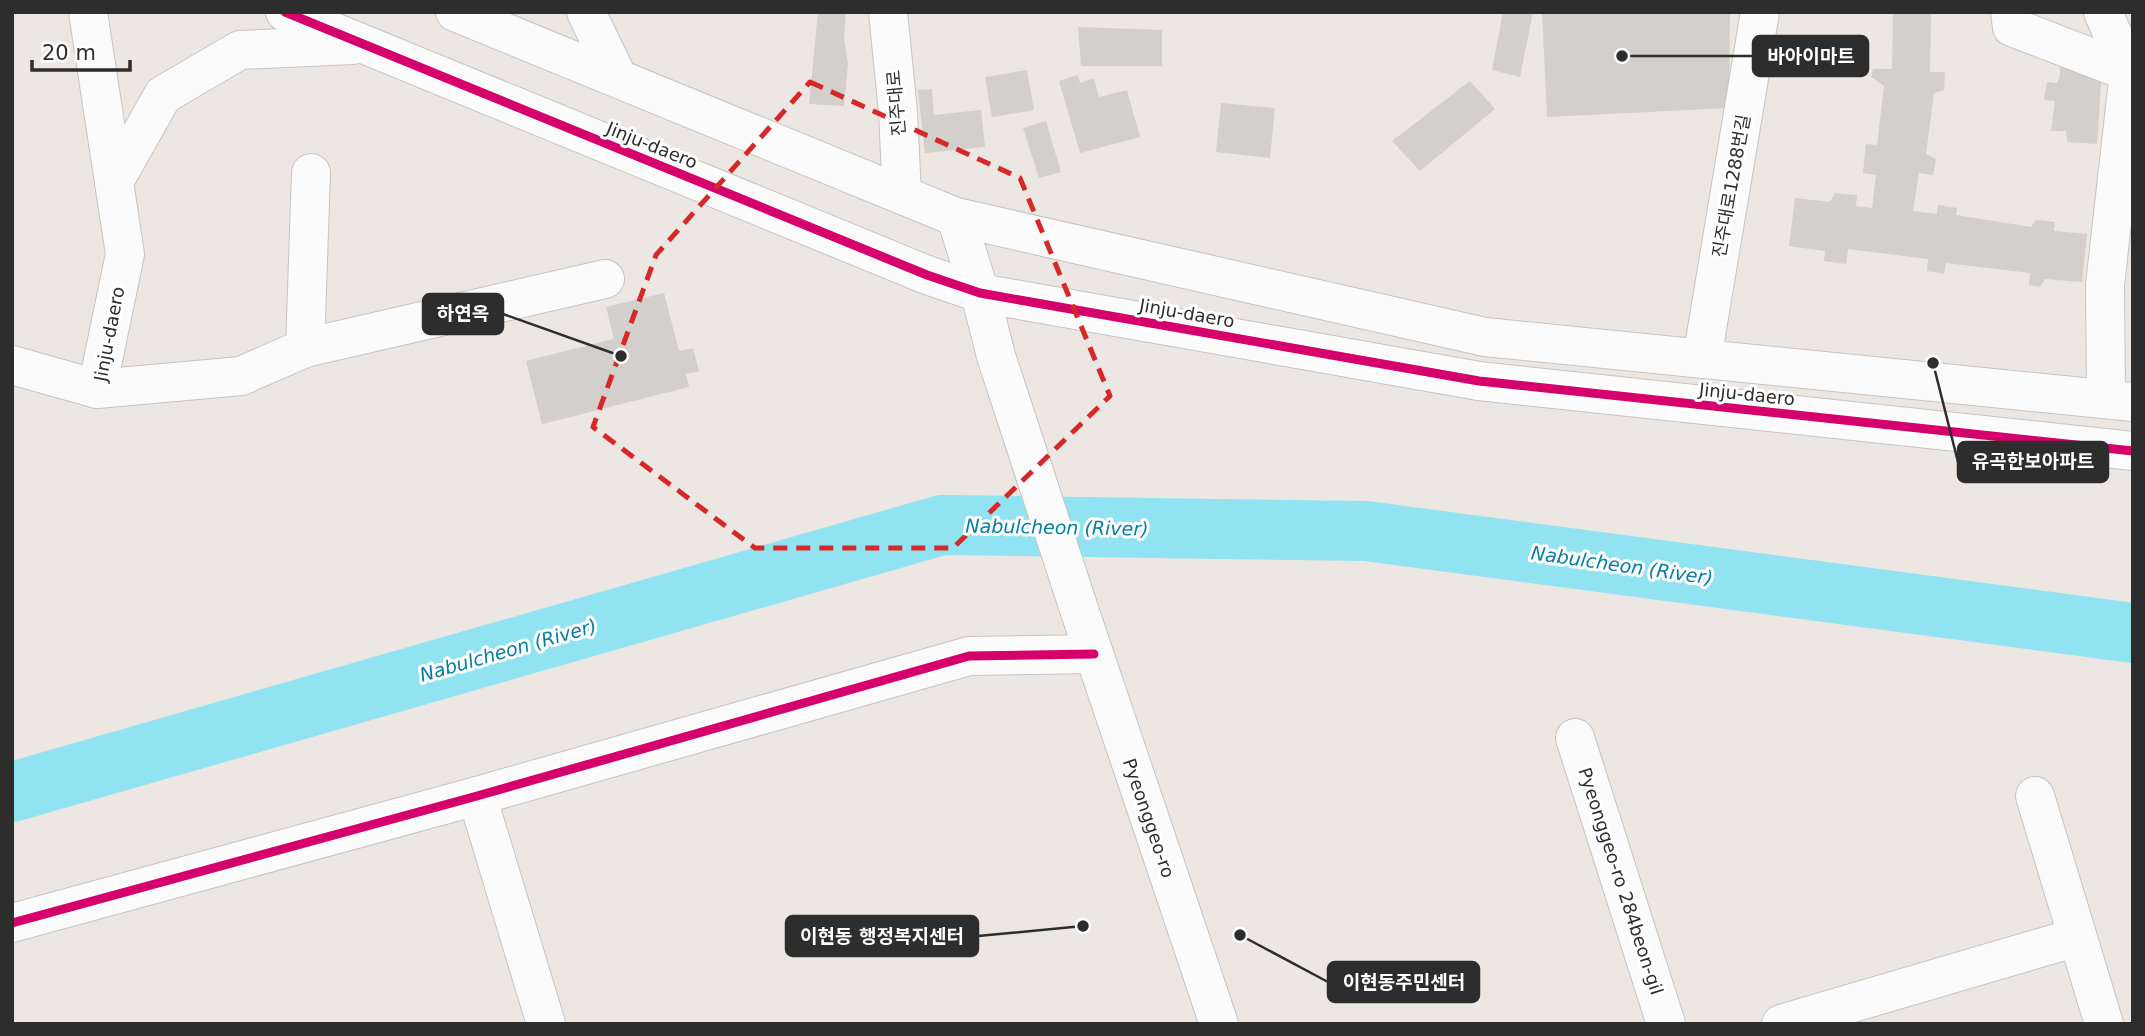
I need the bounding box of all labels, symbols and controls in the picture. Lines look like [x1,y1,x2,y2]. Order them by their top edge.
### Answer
scale bar [32,28,130,72]
callout: 바아이마트 [1753,36,1868,76]
text: 20 m [42,41,96,65]
text: 바아이마트 [1767,45,1855,67]
street label: 진주대로 [883,69,909,137]
street label: 진주대로1288번길 [1708,113,1754,259]
street label: Jinju-daero [603,117,701,173]
street label: Jinju-daero [89,285,128,384]
callout: 하연옥 [423,294,503,334]
street label: Jinju-daero [1137,294,1236,332]
text: 하연옥 [437,302,489,324]
street label: Jinju-daero [1697,378,1796,409]
callout: 유곡한보아파트 [1958,442,2108,482]
text: 유곡한보아파트 [1972,450,2094,472]
water label: Nabulcheon (River) [965,514,1149,540]
water label: Nabulcheon (River) [1530,541,1714,589]
water label: Nabulcheon (River) [417,614,599,686]
street label: Pyeonggeo-ro [1119,756,1179,880]
street label: Pyeonggeo-ro 284beon-gil [1574,765,1668,997]
callout: 이현동 행정복지센터 [786,916,978,956]
text: 이현동 행정복지센터 [800,925,964,947]
callout: 이현동주민센터 [1328,962,1479,1002]
text: 이현동주민센터 [1343,971,1465,993]

